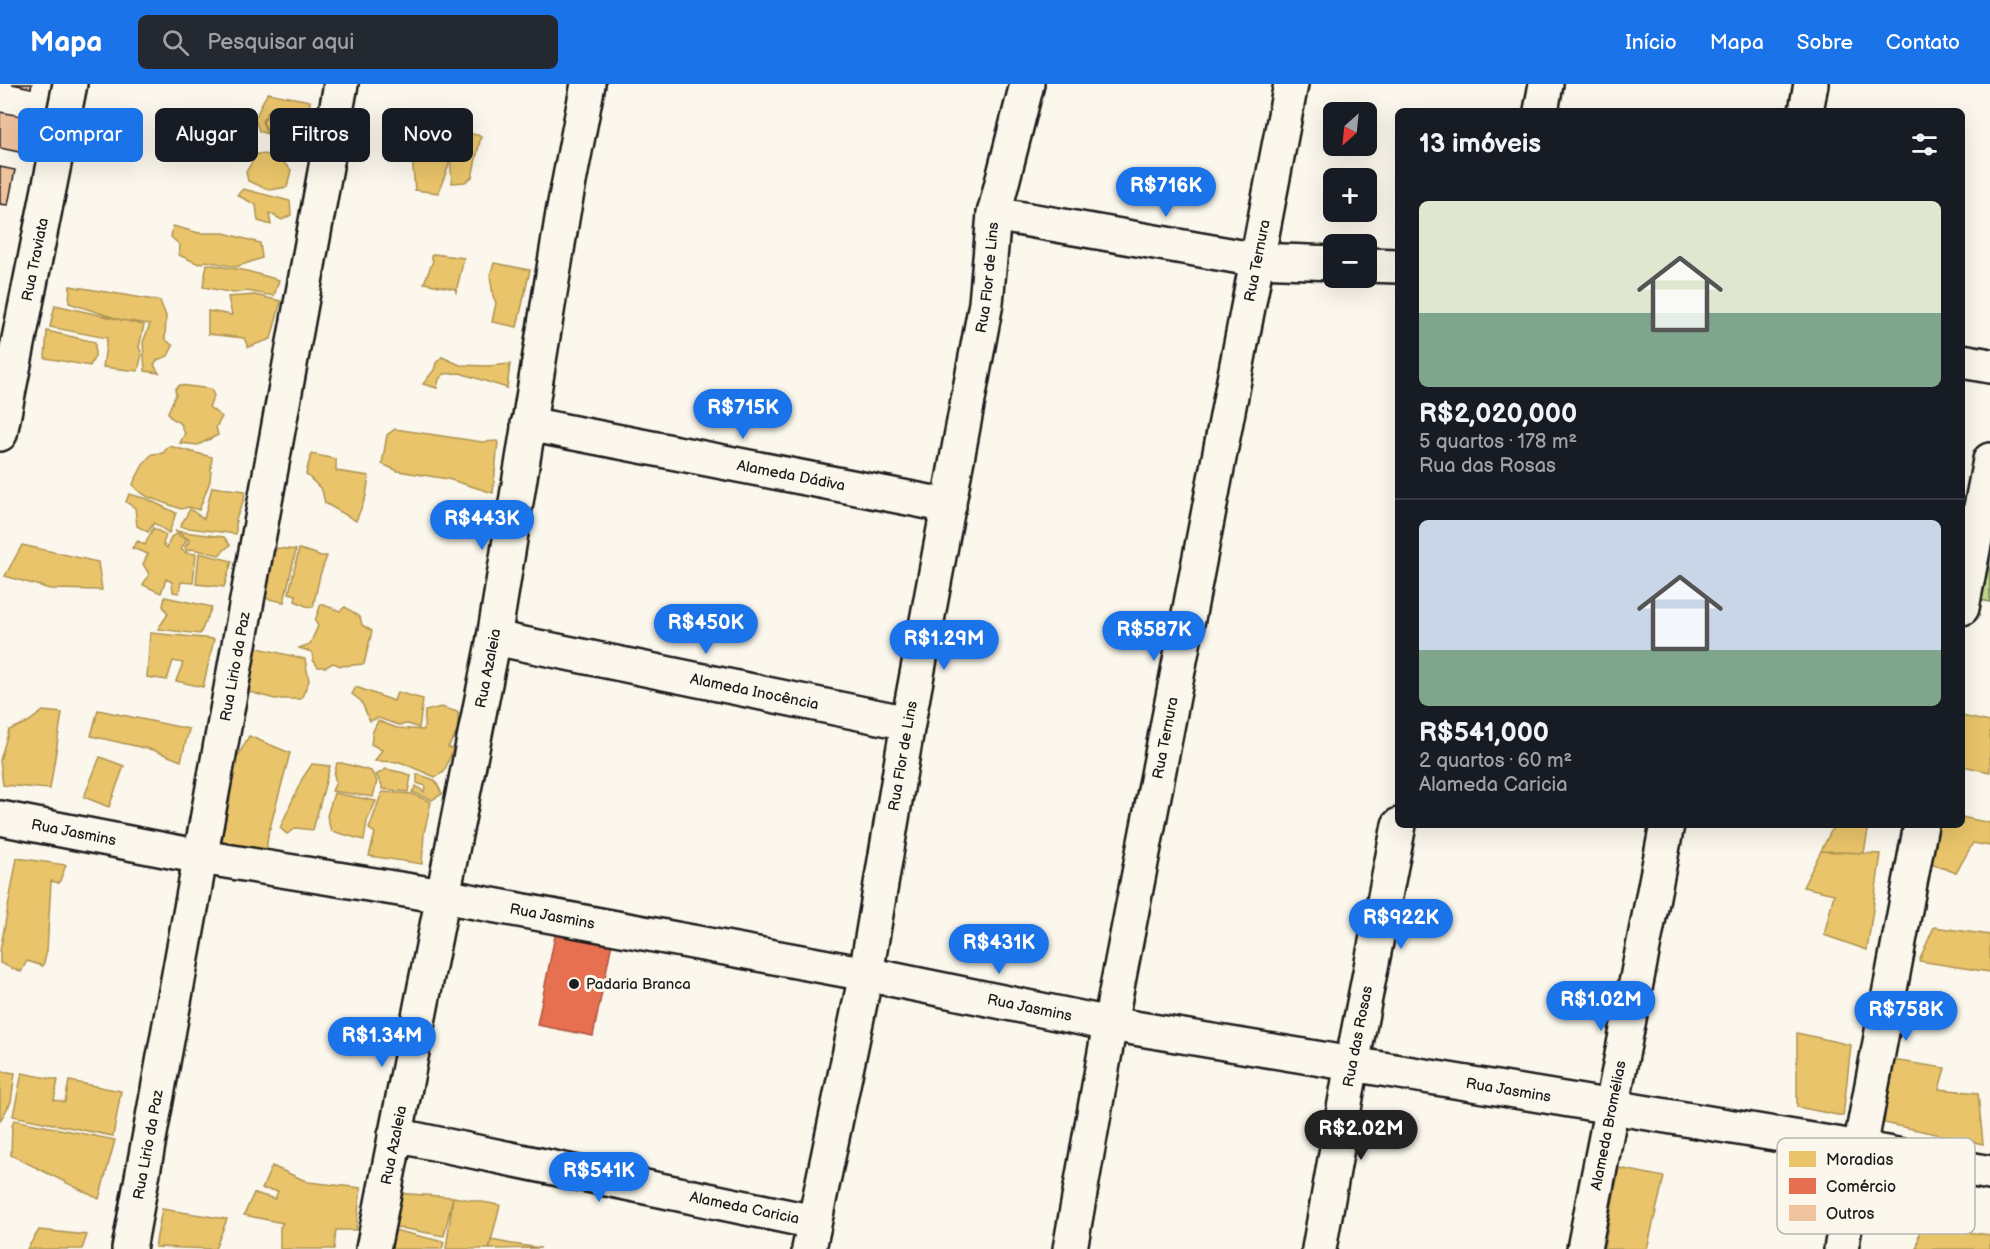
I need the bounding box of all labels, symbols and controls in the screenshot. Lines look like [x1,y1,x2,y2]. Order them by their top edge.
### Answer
search box [138,15,558,69]
text: Mapa [30,26,102,59]
icon: search [159,26,192,59]
text: Pesquisar aqui [207,29,354,56]
text: Início [1625,30,1677,55]
text: Mapa [1710,30,1764,55]
text: Sobre [1797,30,1853,55]
text: Contato [1886,30,1960,55]
north arrow [1323,102,1377,156]
map controls [1323,102,1377,288]
chip: Comprar [18,108,143,162]
chip: Alugar [155,108,258,162]
chip: Filtros [270,108,370,162]
chip: Novo [382,108,473,162]
icon: filters [1908,128,1941,161]
text: 13 imóveis [1419,129,1541,160]
pin: R$716K [1117,167,1215,218]
button: + [1323,168,1377,222]
text: R$716K [1130,174,1202,198]
street label: Rua Traviata [17,216,53,303]
street label: Rua Ternura [1240,218,1274,303]
street label: Rua Flor de Lins [971,221,1003,334]
button: − [1323,234,1377,288]
icon: home [1626,240,1734,348]
pin: R$715K [694,389,792,440]
text: R$715K [707,396,779,420]
text: R$2,020,000 [1419,399,1577,430]
text: 5 quartos · 178 m² [1419,430,1577,454]
text: Rua das Rosas [1419,454,1556,478]
street label: Alameda Dádiva [735,455,847,495]
pin: R$443K [433,500,531,551]
text: R$443K [444,507,520,531]
icon: home [1626,559,1734,667]
pin: R$450K [657,604,755,655]
street label: Rua Lirio da Paz [216,609,254,723]
text: R$450K [668,611,744,635]
pin: R$587K [1105,611,1203,662]
text: R$587K [1116,618,1192,642]
pin: R$1.29M [889,620,999,671]
street label: Rua Azaleia [471,627,505,710]
text: R$1.29M [904,627,984,651]
street label: Alameda Inocência [689,669,820,714]
street label: Rua Ternura [1148,695,1182,780]
street label: Rua Flor de Lins [884,699,922,812]
text: R$541,000 [1419,718,1549,749]
text: 2 quartos · 60 m² [1419,749,1572,773]
text: Alameda Caricia [1419,773,1568,797]
street label: Rua Jasmins [30,815,118,850]
street label: Rua Jasmins [508,899,597,933]
pin: R$922K [1352,899,1450,950]
text: R$922K [1363,906,1439,930]
pin: R$431K [950,924,1048,975]
text: R$431K [963,931,1035,955]
place label: Padaria Branca [586,975,691,994]
marker: Padaria Branca [567,977,581,991]
pin: R$1.02M [1546,981,1656,1032]
street label: Rua das Rosas [1339,984,1377,1089]
text: R$1.02M [1560,988,1642,1012]
street label: Rua Jasmins [986,990,1074,1026]
pin: R$758K [1857,991,1955,1042]
text: R$758K [1868,998,1944,1022]
pin: R$1.34M [327,1017,437,1068]
text: R$1.34M [342,1024,422,1048]
street label: Alameda Bromélias [1586,1058,1630,1192]
street label: Rua Jasmins [1464,1073,1553,1106]
street label: Rua Lirio da Paz [129,1088,167,1201]
street label: Rua Azaleia [376,1104,411,1186]
pin: R$2.02M [1306,1110,1416,1161]
text: R$2.02M [1319,1117,1403,1141]
legend [1777,1138,1975,1234]
text: Moradias [1826,1151,1893,1170]
pin: R$541K [550,1152,648,1203]
text: R$541K [563,1159,635,1183]
text: Comércio [1826,1178,1896,1197]
street label: Alameda Caricia [688,1187,801,1228]
text: Outros [1826,1205,1875,1224]

